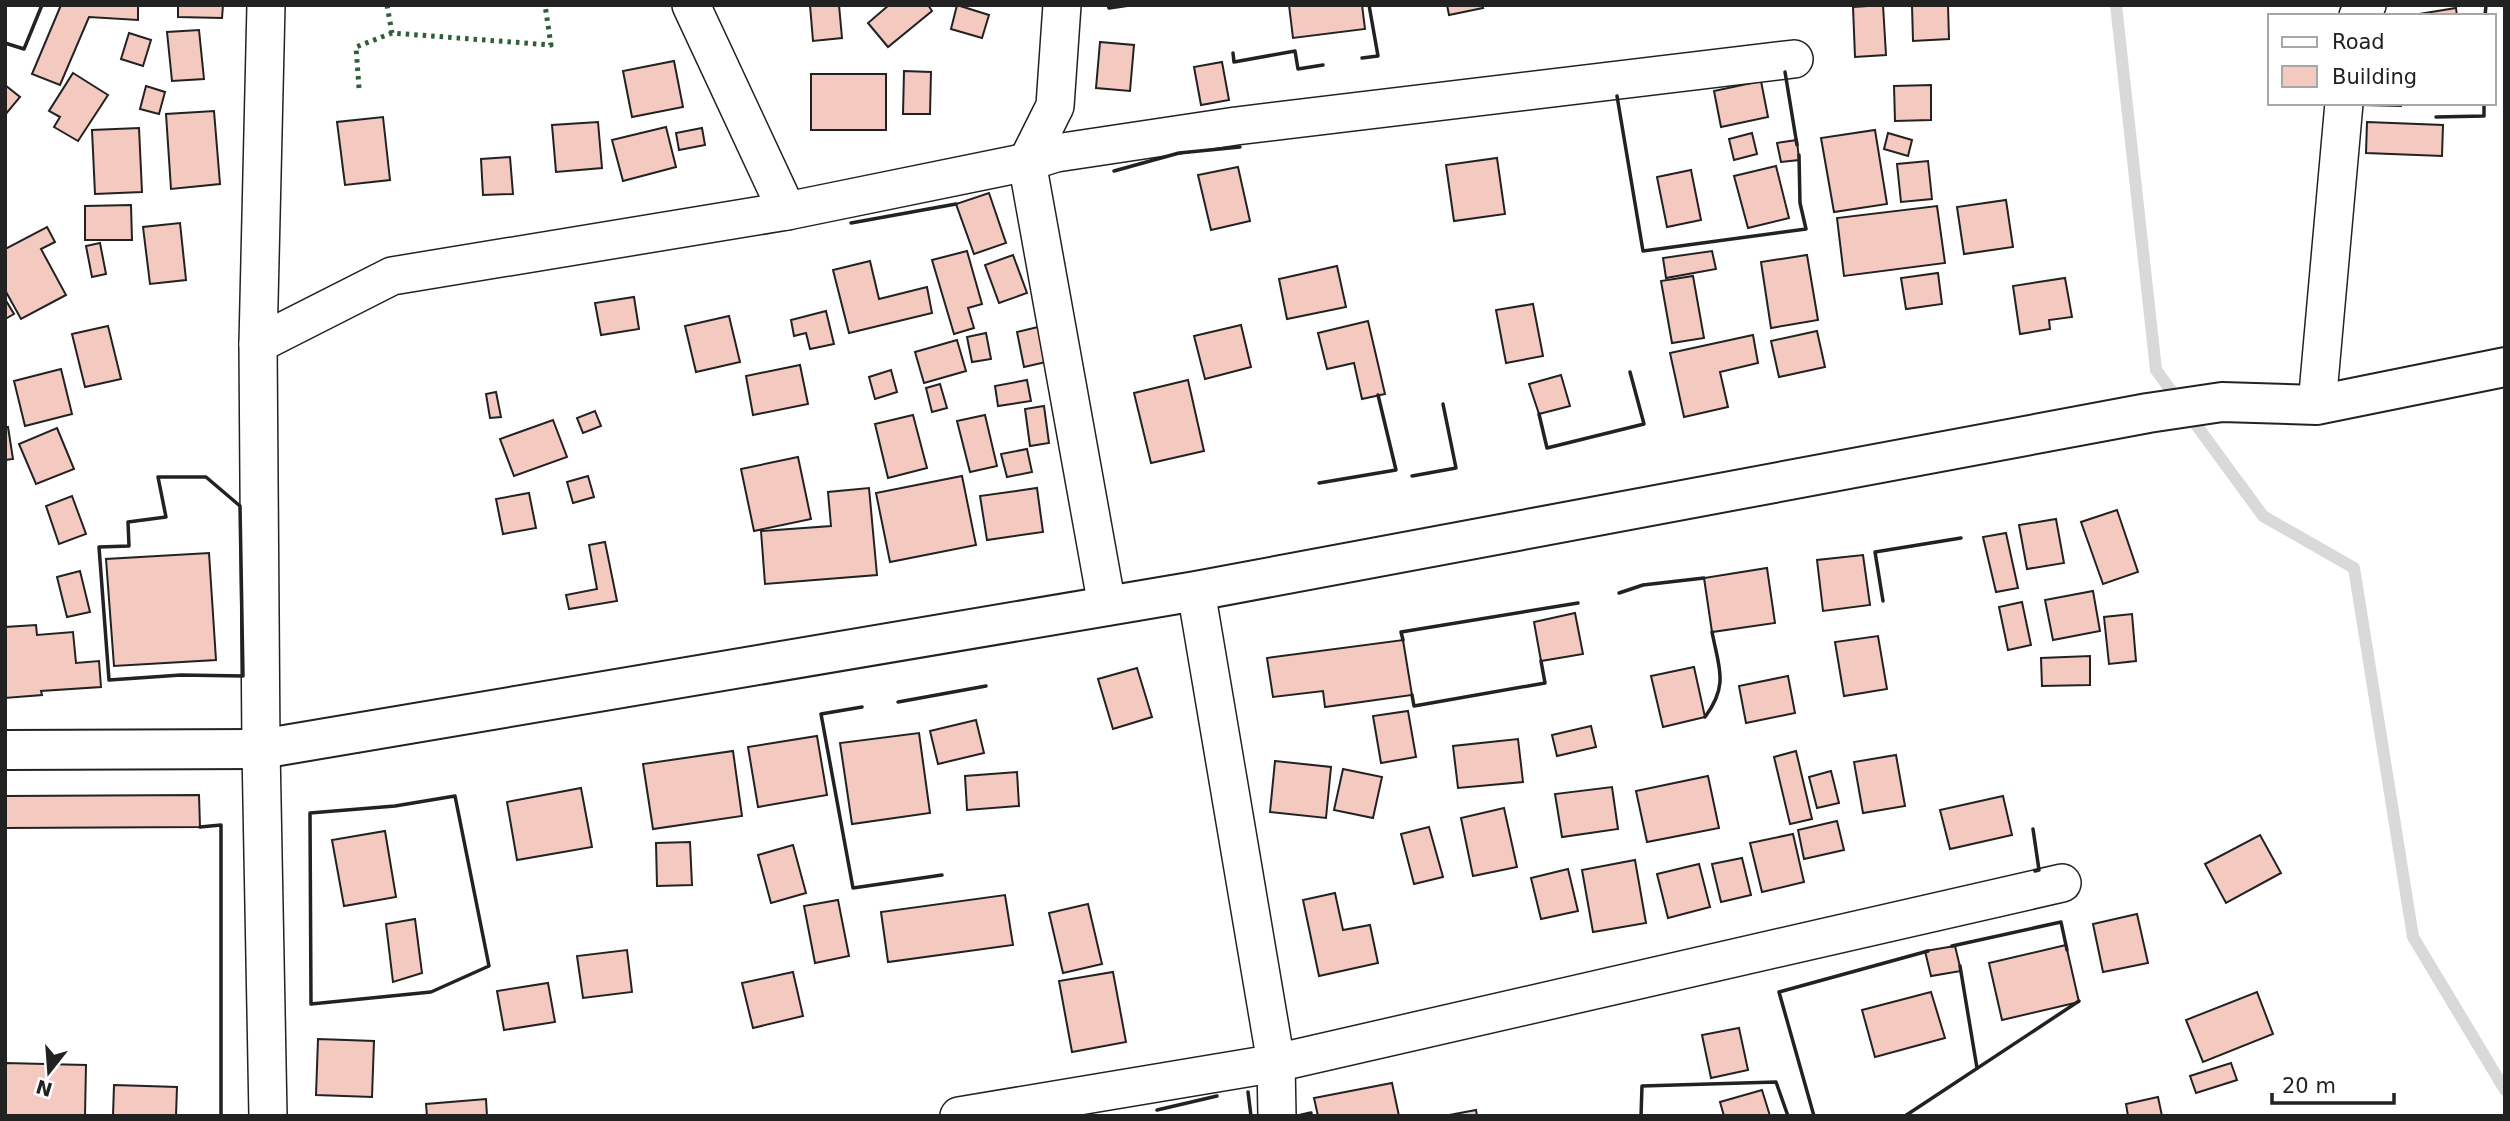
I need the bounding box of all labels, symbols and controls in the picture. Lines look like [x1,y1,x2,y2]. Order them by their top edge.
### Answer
legend [2268,14,2496,105]
text: Road [2332,30,2385,54]
text: Building [2332,65,2417,89]
north arrow [14,1037,84,1107]
scale bar [2272,1062,2394,1106]
text: 20 m [2282,1074,2336,1098]
text: N [33,1075,55,1101]

